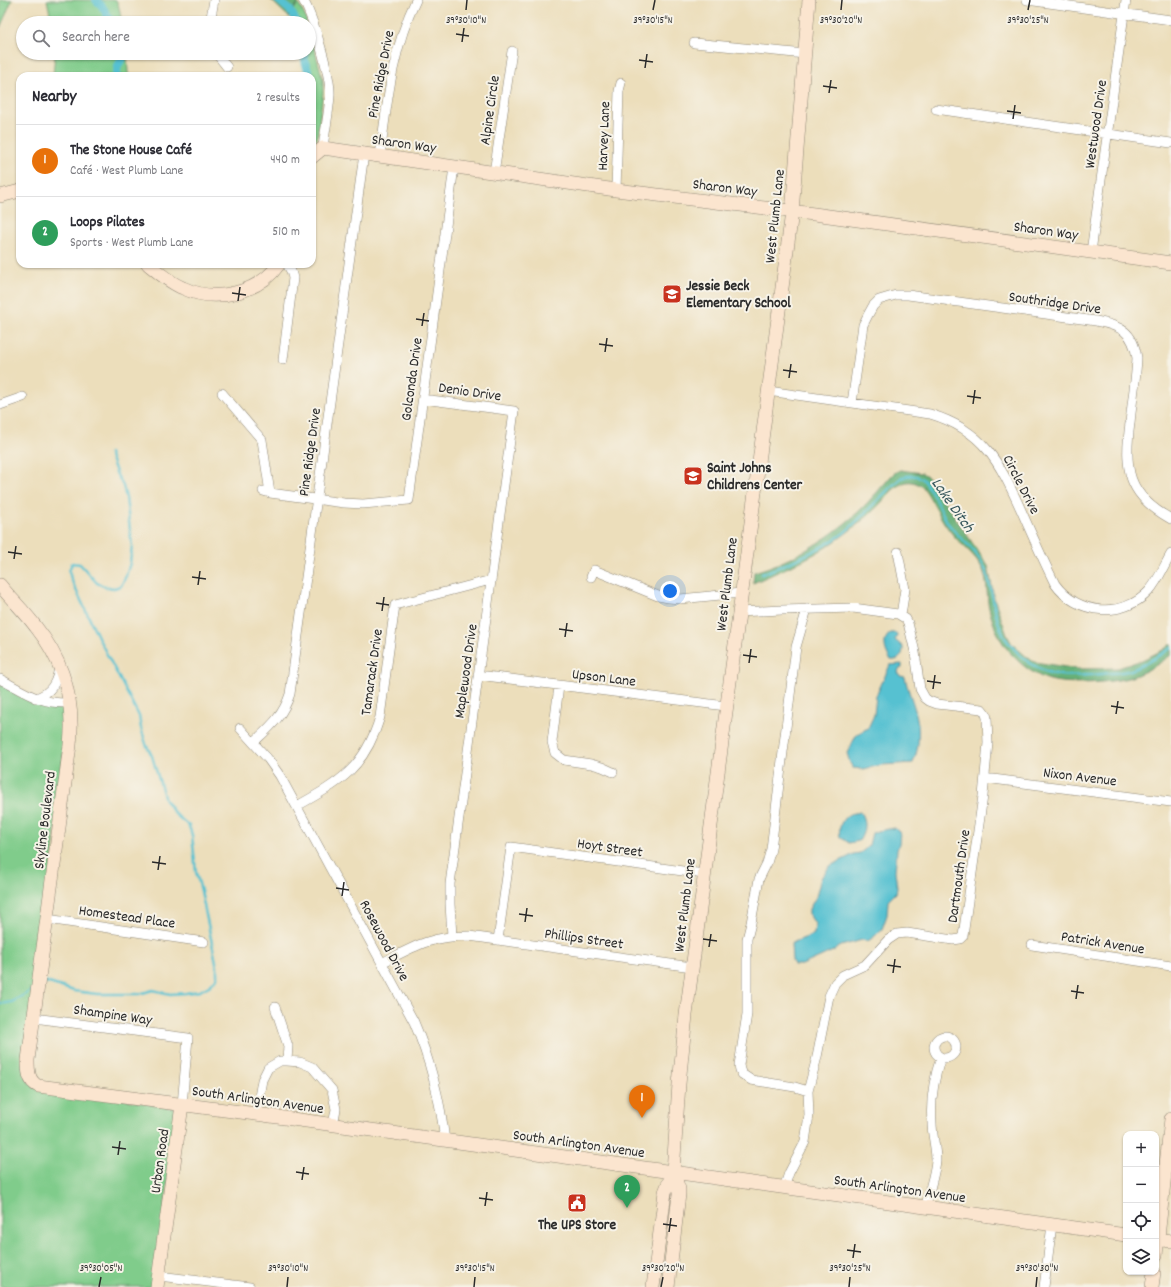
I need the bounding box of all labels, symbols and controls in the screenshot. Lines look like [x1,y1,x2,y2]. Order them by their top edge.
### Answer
text: 39°30'10"N [446,14,486,28]
text: 39°30'15"N [633,14,673,28]
text: 39°30'20"N [820,14,862,28]
text: 39°30'25"N [1007,14,1049,28]
search box [16,16,316,60]
icon: search [30,27,52,49]
text: Search here [62,27,130,49]
street label: Pine Ridge Drive [363,28,401,120]
street label: Alpine Circle [475,74,507,147]
street label: Westwood Drive [1080,78,1114,170]
text: Nearby [32,86,76,110]
text: 2 results [256,89,300,108]
street label: Harvey Lane [593,101,617,171]
street label: Sharon Way [370,130,438,161]
text: The Stone House Café [70,140,192,162]
text: 1 [44,151,46,170]
text: 440 m [270,151,300,170]
text: Café · West Plumb Lane [70,162,183,181]
street label: West Plumb Lane [760,168,792,264]
street label: Sharon Way [691,174,759,204]
text: Loops Pilates [70,212,145,234]
street label: Sharon Way [1012,217,1080,248]
text: 2 [42,223,48,242]
text: 510 m [272,223,300,242]
text: Sports · West Plumb Lane [70,234,193,253]
place label: Jessie Beck Elementary School [686,276,791,315]
school or university icon: Jessie Beck Elementary School [661,283,683,305]
street label: Southridge Drive [1007,287,1103,321]
street label: Golconda Drive [396,336,430,422]
street label: Denio Drive [437,378,503,408]
street label: Pine Ridge Drive [294,406,328,498]
street label: Circle Drive [996,451,1045,519]
place label: Saint Johns Childrens Center [707,458,803,497]
school or university icon: Saint Johns Childrens Center [682,465,704,487]
water label: Lake Ditch [925,473,980,538]
street label: West Plumb Lane [711,536,745,632]
your location [660,581,680,601]
street label: Maplewood Drive [449,622,485,720]
street label: Tamarack Drive [356,627,390,717]
street label: Upson Lane [571,664,637,694]
street label: Nixon Avenue [1042,763,1118,793]
street label: Skyline Boulevard [29,770,63,870]
street label: Dartmouth Drive [943,828,977,924]
street label: Hoyt Street [576,834,644,865]
street label: West Plumb Lane [669,857,703,953]
street label: Rosewood Drive [353,896,414,986]
street label: Homestead Place [77,900,177,936]
street label: Phillips Street [543,924,625,956]
street label: Patrick Avenue [1059,927,1146,961]
street label: Shampine Way [72,1000,154,1033]
street label: South Arlington Avenue [190,1081,325,1121]
pin: 1 [629,1085,655,1118]
street label: South Arlington Avenue [511,1125,646,1165]
street label: Urban Road [146,1128,176,1195]
map controls [1123,1131,1159,1275]
button: + [1123,1131,1159,1167]
button: − [1123,1167,1159,1203]
street label: South Arlington Avenue [832,1170,967,1210]
pin: 2 [614,1175,640,1208]
public building icon: The UPS Store [566,1192,588,1214]
button: locate [1123,1203,1159,1239]
place label: The UPS Store [538,1215,616,1237]
button: layers [1123,1239,1159,1275]
text: 39°30'05"N [80,1262,122,1276]
text: 39°30'10"N [268,1262,308,1276]
text: 39°30'15"N [455,1262,495,1276]
text: 39°30'20"N [642,1262,684,1276]
text: 39°30'25"N [829,1262,871,1276]
text: 39°30'30"N [1016,1262,1058,1276]

